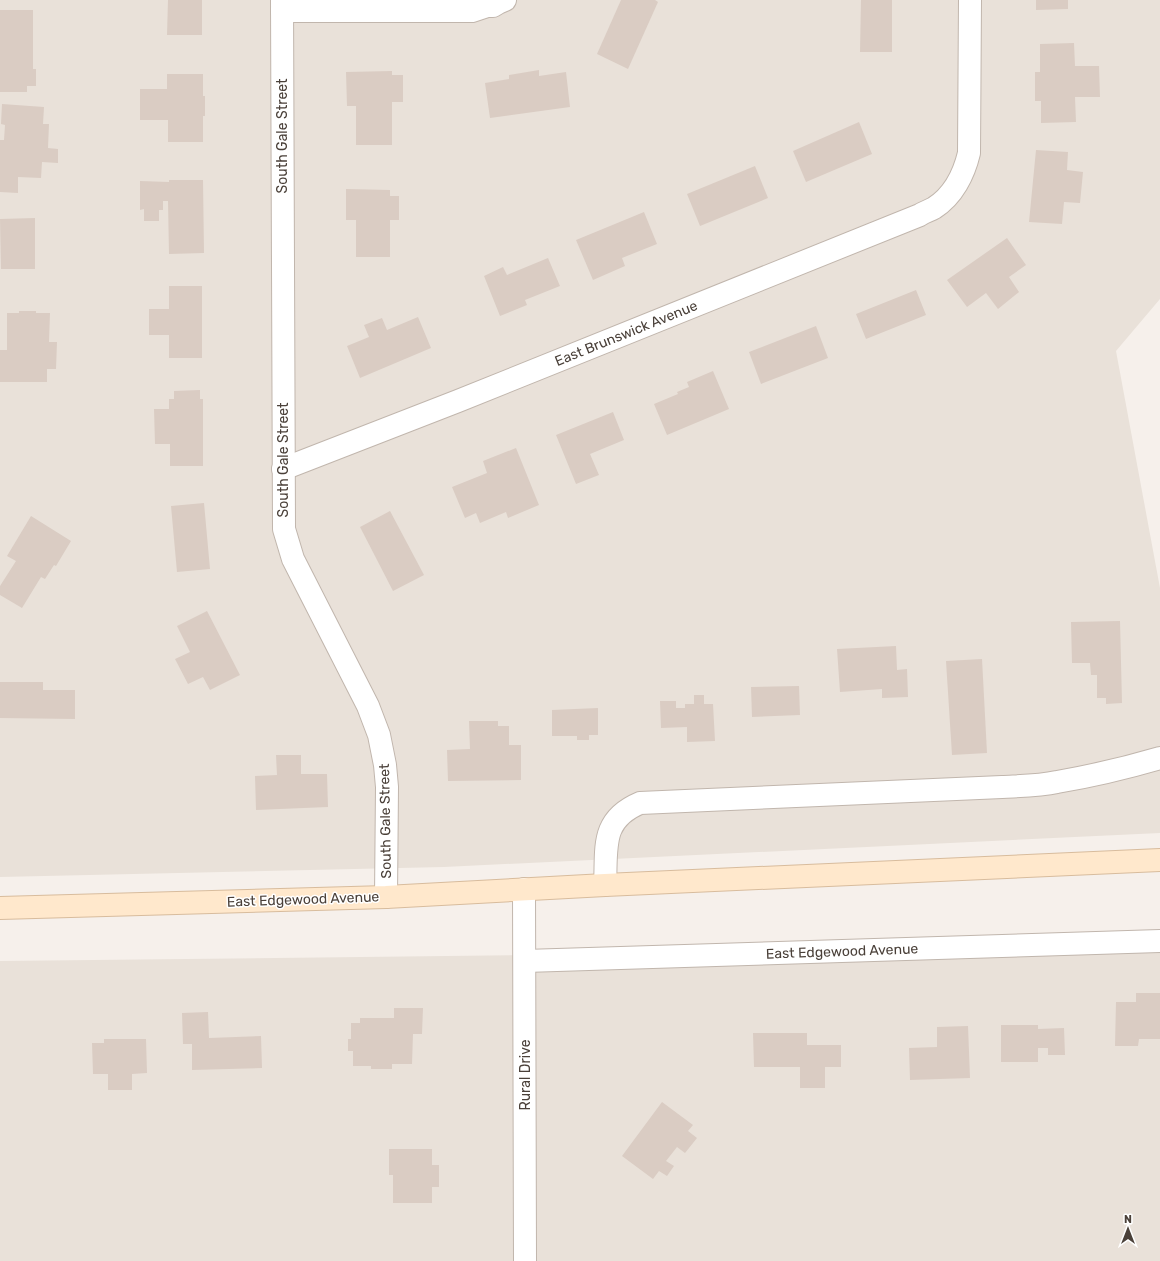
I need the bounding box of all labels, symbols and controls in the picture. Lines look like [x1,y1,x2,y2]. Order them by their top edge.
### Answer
street label: South Gale Street [274,78,291,194]
street label: East Brunswick Avenue [552,297,700,370]
street label: South Gale Street [275,402,292,518]
street label: South Gale Street [376,763,395,879]
street label: East Edgewood Avenue [227,888,380,911]
street label: East Edgewood Avenue [766,940,919,963]
street label: Rural Drive [517,1039,534,1111]
north arrow [1108,1209,1148,1249]
text: N [1124,1213,1132,1226]

